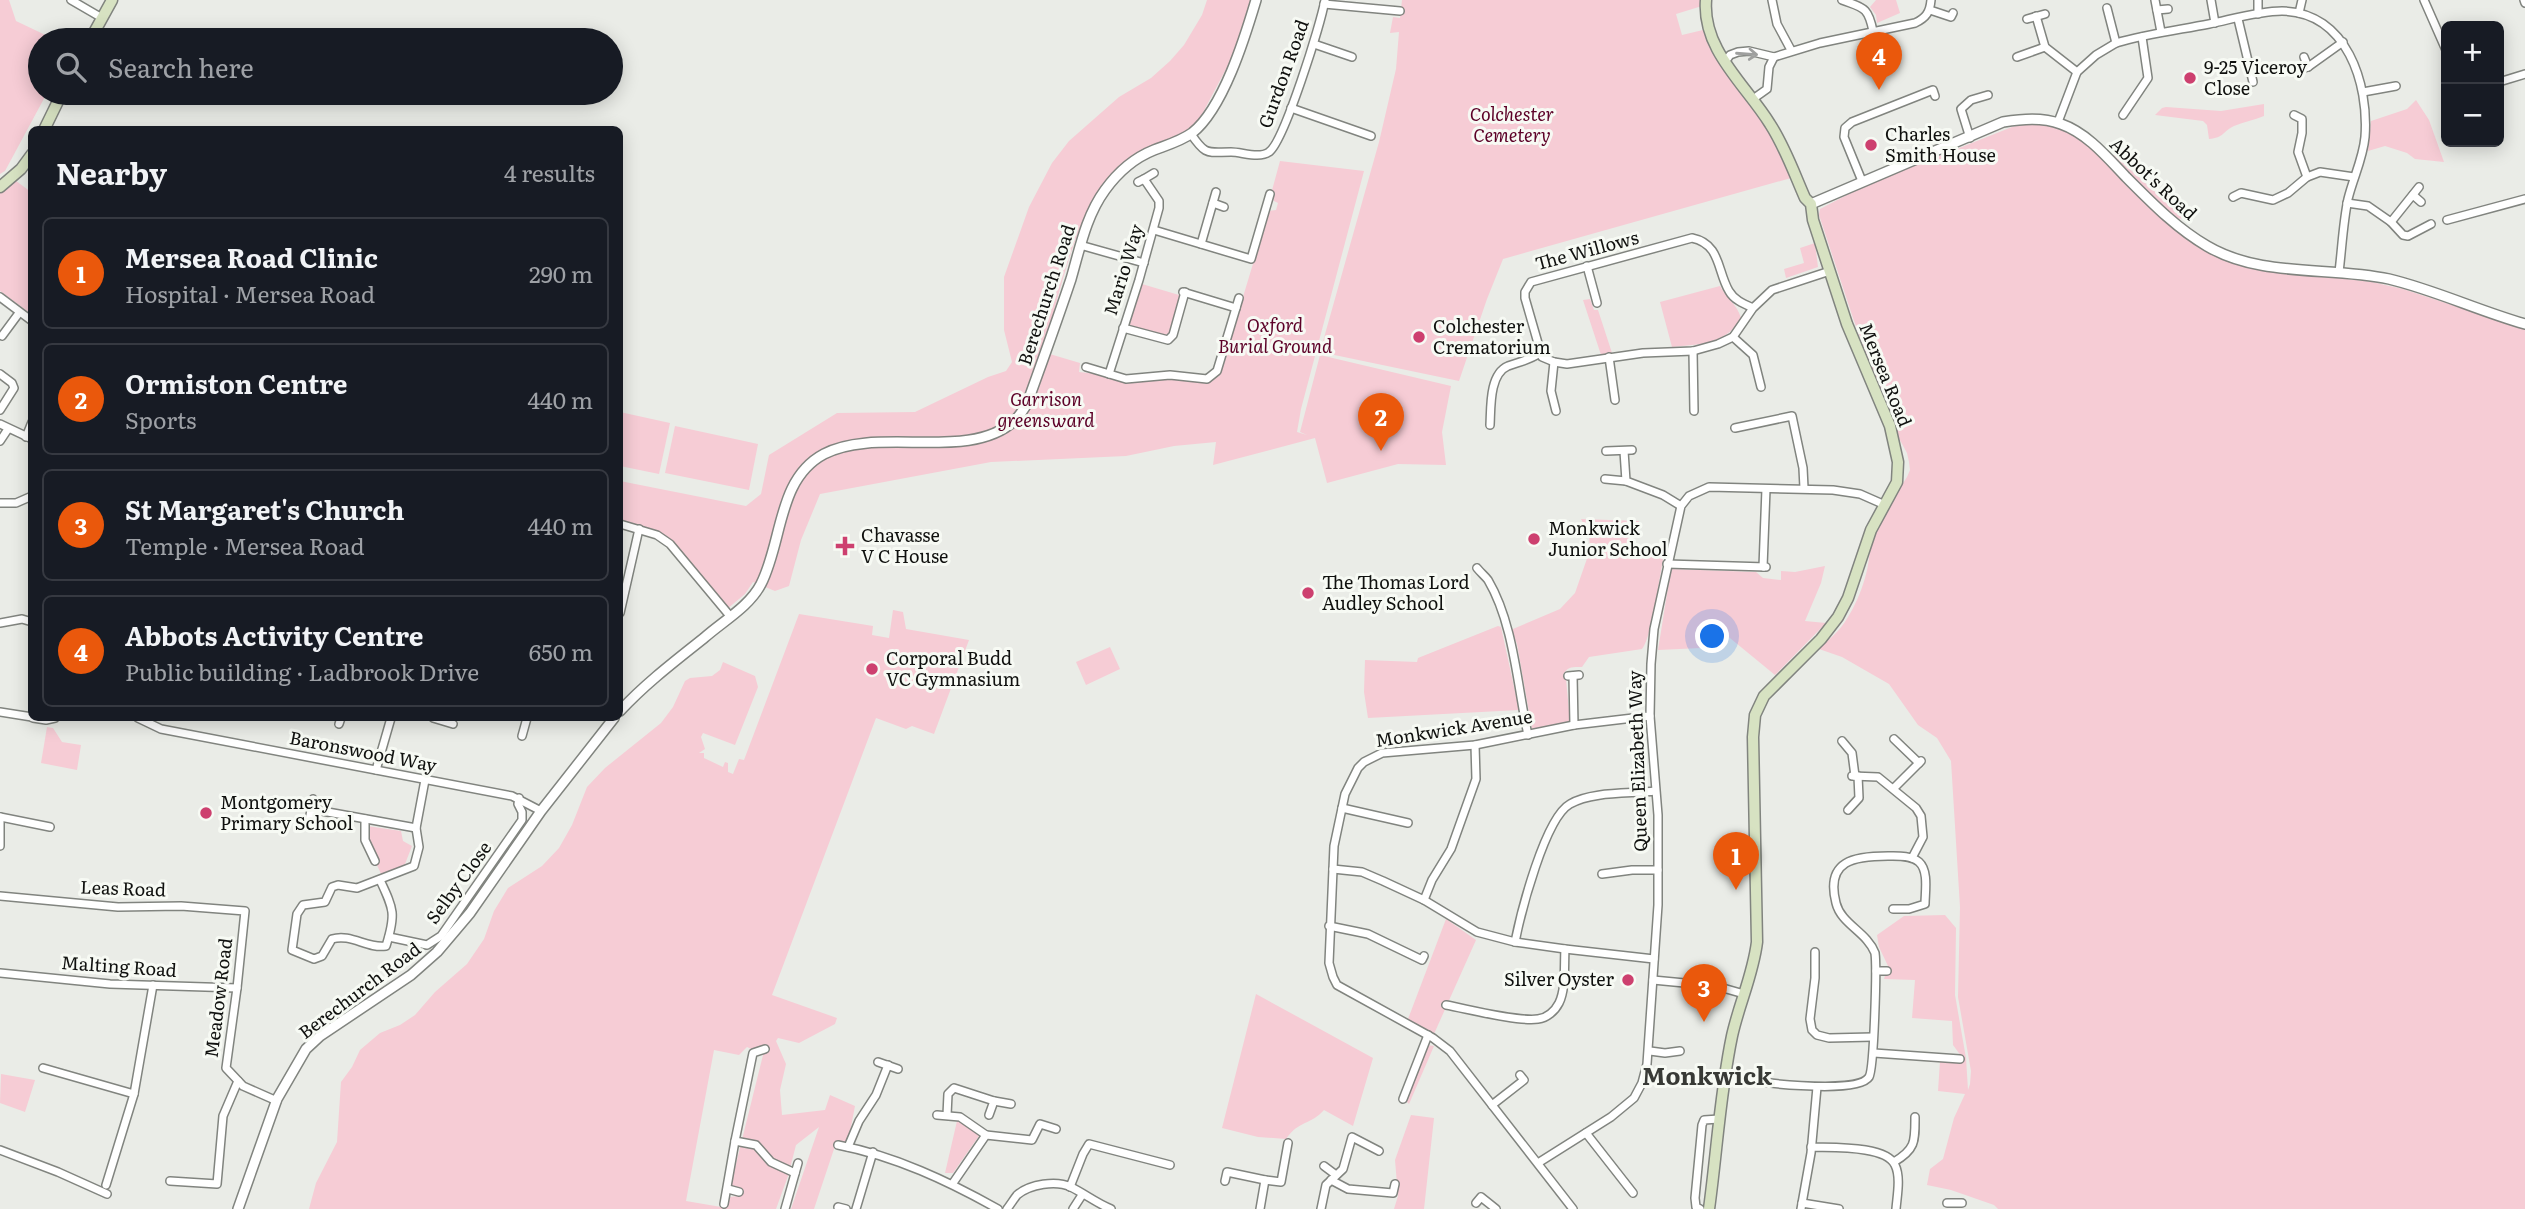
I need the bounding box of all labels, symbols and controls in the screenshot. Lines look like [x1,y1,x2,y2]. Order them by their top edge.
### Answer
street label: Gurdon Road [1250,15,1315,132]
map controls [2441,21,2504,147]
button: + [2441,21,2504,84]
search box [28,28,623,105]
pin: 4 [1856,32,1902,90]
text: Search here [108,47,254,86]
icon: search [52,48,90,86]
one-way arrow [1736,48,1758,61]
place label: 9-25 Viceroy Close [2204,53,2308,101]
marker: 9-25 Viceroy Close [2182,70,2198,86]
button: − [2441,84,2504,147]
park label: Colchester Cemetery [1470,100,1554,148]
place label: Charles Smith House [1885,120,1996,168]
street label: Abbot's Road [2104,130,2204,226]
marker: Charles Smith House [1863,137,1879,153]
text: Nearby [56,150,167,194]
text: 4 results [504,155,595,189]
street label: Mario Way [1096,220,1149,319]
street label: Berechurch Road [1010,221,1081,369]
street label: The Willows [1532,223,1641,276]
text: Mersea Road Clinic [125,237,378,276]
text: 1 [76,256,86,290]
text: 290 m [529,256,593,290]
text: Hospital · Mersea Road [125,276,375,310]
park label: Oxford Burial Ground [1218,311,1333,359]
place label: Colchester Crematorium [1433,312,1551,360]
street label: Mersea Road [1853,318,1919,430]
marker: Colchester Crematorium [1411,329,1427,345]
text: Ormiston Centre [125,363,347,402]
text: 2 [75,382,87,416]
text: 440 m [527,382,593,416]
park label: Garrison greensward [997,385,1095,433]
pin: 2 [1358,393,1404,451]
text: Sports [125,402,196,436]
text: St Margaret's Church [125,489,404,528]
text: 3 [75,508,87,542]
text: 440 m [527,508,593,542]
place label: Monkwick Junior School [1548,514,1668,562]
place label: Chavasse V C House [861,521,948,569]
text: Temple · Mersea Road [125,528,365,562]
marker: Monkwick Junior School [1526,531,1542,547]
marker: Chavasse V C House [835,536,855,556]
place label: The Thomas Lord Audley School [1322,568,1469,616]
marker: The Thomas Lord Audley School [1300,585,1316,601]
text: Abbots Activity Centre [125,615,423,654]
your location [1695,619,1729,653]
text: 4 [74,634,88,668]
text: 650 m [529,634,593,668]
place label: Corporal Budd VC Gymnasium [886,644,1020,692]
text: Public building · Ladbrook Drive [125,654,479,688]
marker: Corporal Budd VC Gymnasium [864,661,880,677]
street label: Queen Elizabeth Way [1620,669,1653,852]
street label: Monkwick Avenue [1373,702,1534,753]
street label: Baronswood Way [287,723,440,778]
place label: Montgomery Primary School [220,788,353,836]
marker: Montgomery Primary School [198,805,214,821]
pin: 1 [1713,832,1759,890]
street label: Selby Close [419,835,497,929]
street label: Leas Road [80,873,166,902]
street label: Berechurch Road [292,935,426,1045]
street label: Meadow Road [197,936,238,1059]
street label: Malting Road [60,948,178,983]
pin: 3 [1681,964,1727,1022]
place label: Silver Oyster [1504,965,1614,992]
marker: Silver Oyster [1620,972,1636,988]
district label: Monkwick [1642,1057,1773,1092]

